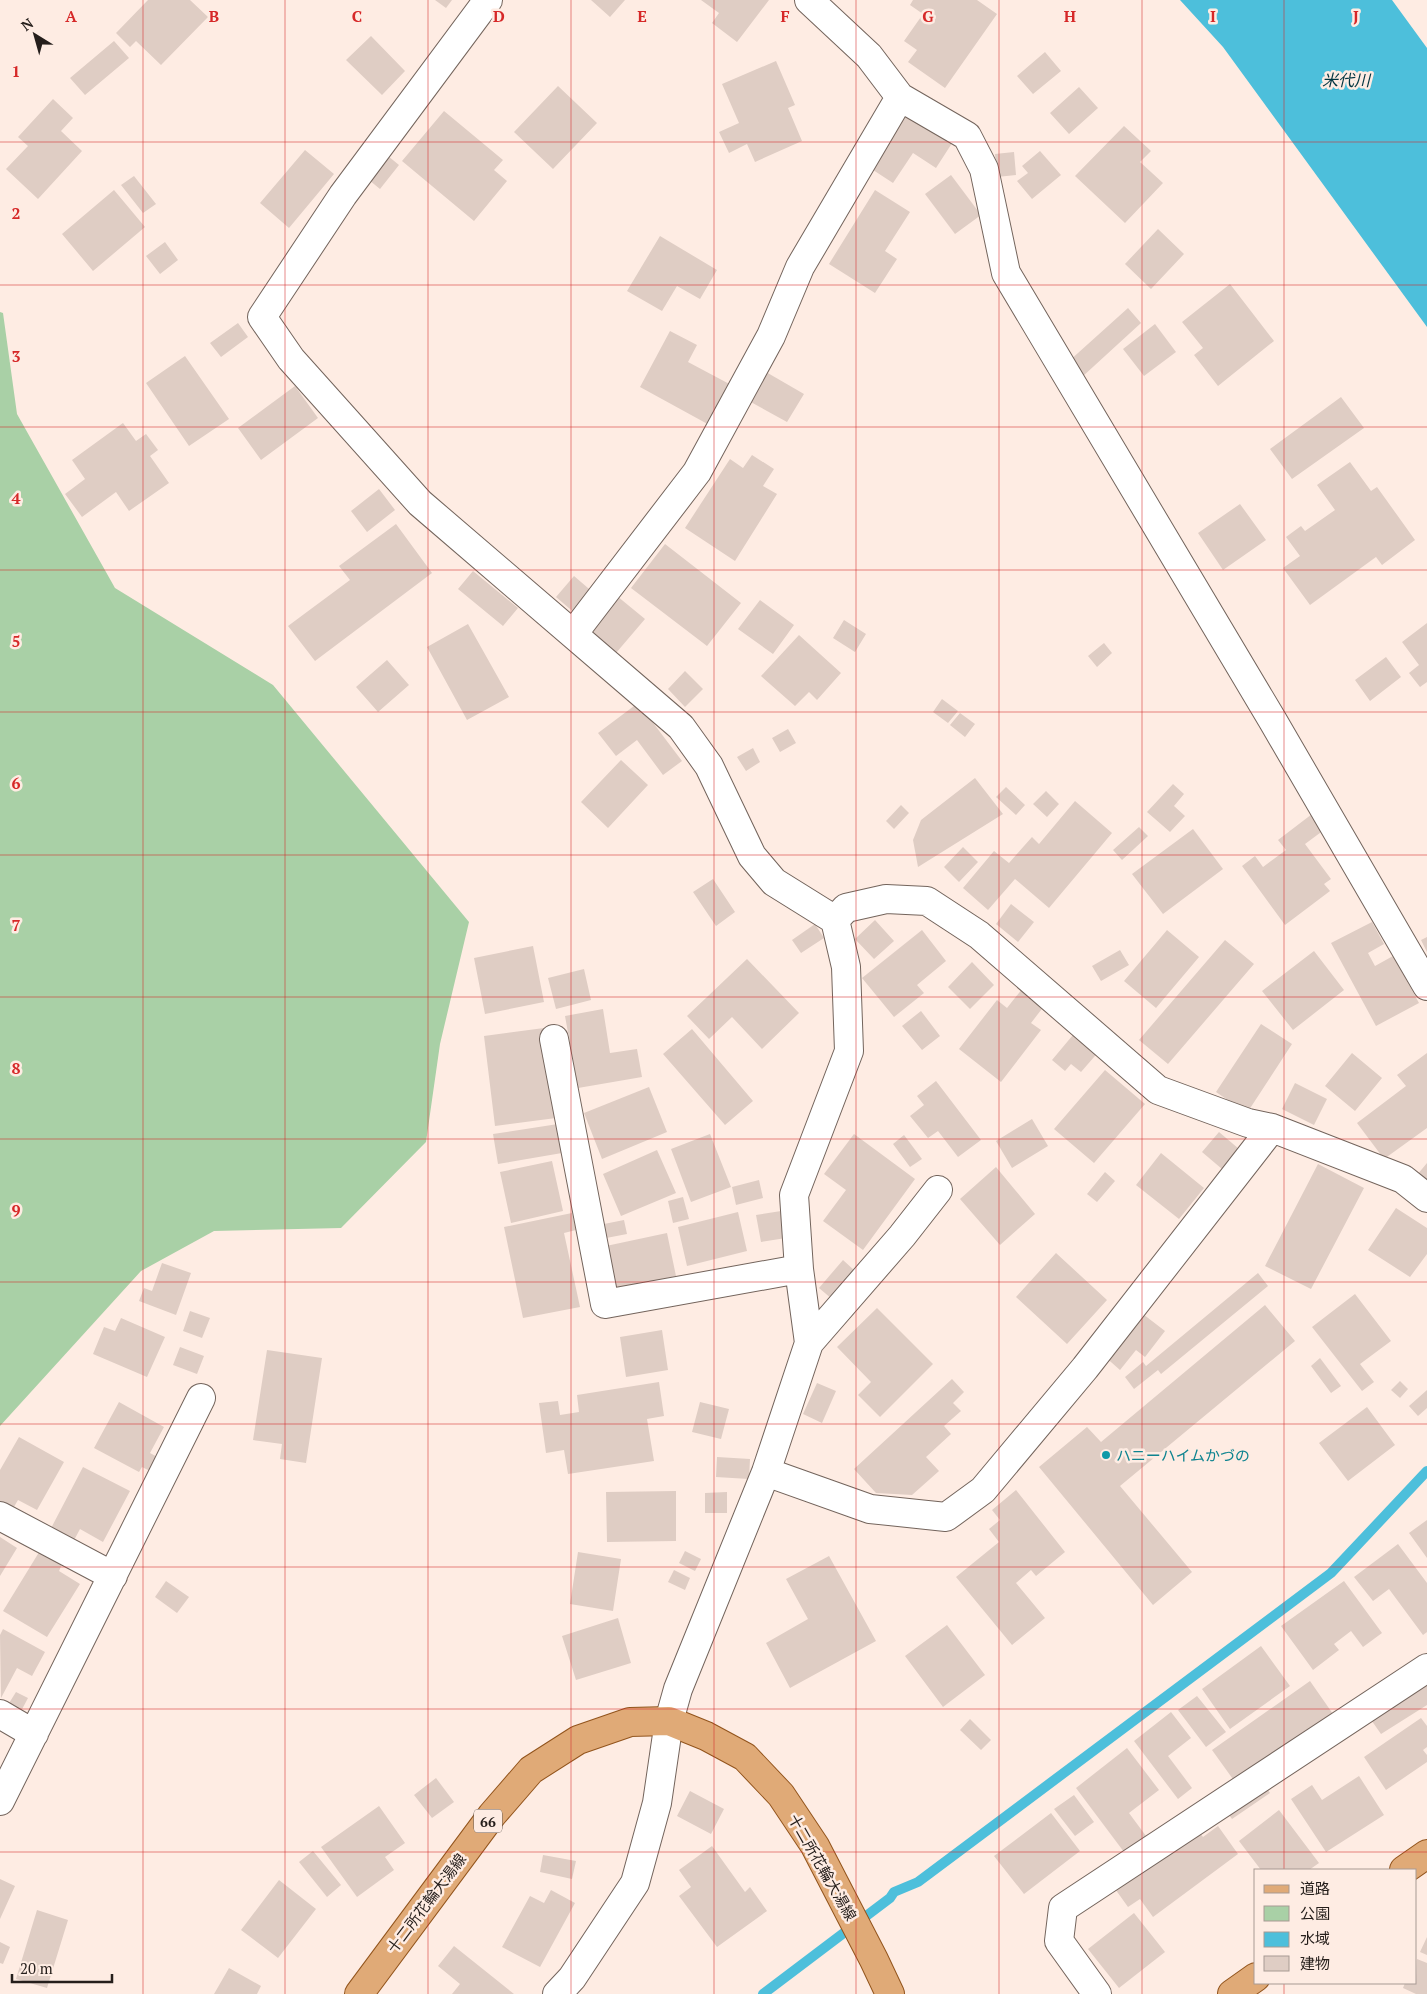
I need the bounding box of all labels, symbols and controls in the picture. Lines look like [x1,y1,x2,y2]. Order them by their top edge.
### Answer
text: A [65,5,77,27]
text: B [209,5,219,27]
text: C [352,5,362,27]
text: D [493,5,505,27]
text: E [637,5,647,27]
text: F [780,5,790,27]
text: G [922,5,934,27]
text: H [1064,5,1076,27]
text: I [1210,5,1216,27]
text: J [1353,5,1359,27]
north arrow [10,10,60,60]
text: N [17,13,37,35]
text: 1 [11,60,21,82]
water label: 米代川 [1322,69,1372,91]
text: 2 [11,202,21,224]
text: 3 [11,345,21,367]
text: 4 [11,487,21,509]
text: 5 [11,630,21,652]
text: 6 [11,772,21,794]
text: 7 [11,914,21,936]
text: 8 [11,1057,21,1079]
text: 9 [11,1199,21,1221]
place label: ハニーハイムかづの [1116,1445,1250,1465]
marker: ハニーハイムかづの [1100,1449,1112,1461]
road number: 66 [474,1810,502,1832]
street label: 十二所花輪大湯線 [784,1810,862,1924]
street label: 十二所花輪大湯線 [382,1849,470,1957]
legend [1254,1869,1417,1984]
text: 道路 [1300,1878,1330,1898]
text: 公園 [1300,1903,1330,1923]
text: 水域 [1300,1928,1330,1948]
scale bar [12,1952,112,1984]
text: 建物 [1300,1953,1330,1973]
text: 20 m [20,1958,53,1978]

